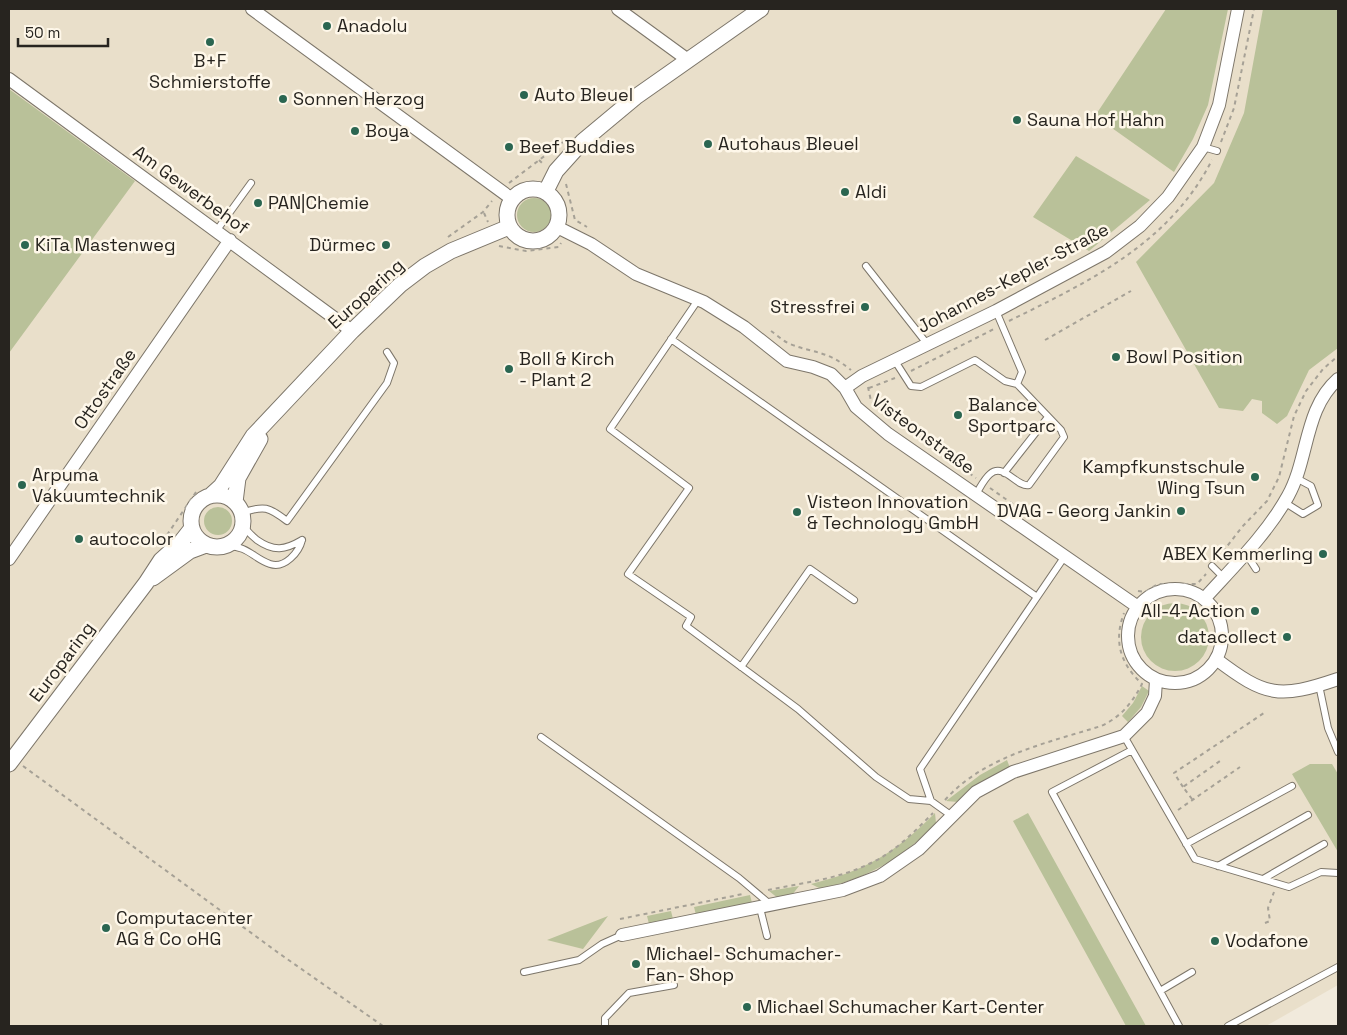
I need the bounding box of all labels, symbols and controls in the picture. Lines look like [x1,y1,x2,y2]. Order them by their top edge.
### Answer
place label: Anadolu [337,14,408,37]
scale bar [18,15,108,47]
marker: Anadolu [321,20,333,32]
text: 50 m [25,23,60,42]
marker: B+F Schmierstoffe [204,36,216,48]
place label: B+F Schmierstoffe [149,49,271,93]
place label: Auto Bleuel [534,83,633,106]
place label: Sonnen Herzog [293,87,425,110]
marker: Auto Bleuel [518,89,530,101]
marker: Sonnen Herzog [277,93,289,105]
place label: Sauna Hof Hahn [1027,108,1165,131]
marker: Sauna Hof Hahn [1011,114,1023,126]
place label: Boya [365,119,409,142]
marker: Boya [349,125,361,137]
place label: Autohaus Bleuel [718,132,859,155]
place label: Beef Buddies [519,135,635,158]
marker: Autohaus Bleuel [702,138,714,150]
street label: Am Gewerbehof [129,140,254,239]
marker: Beef Buddies [503,141,515,153]
place label: Aldi [855,180,887,203]
marker: Aldi [839,186,851,198]
place label: PAN|Chemie [268,191,369,214]
marker: PAN|Chemie [252,197,264,209]
street label: Johannes-Kepler-Straße [913,217,1113,338]
place label: KiTa Mastenweg [35,233,176,256]
place label: Dürmec [309,233,376,256]
marker: KiTa Mastenweg [19,239,31,251]
marker: Dürmec [380,239,392,251]
street label: Europaring [323,253,408,334]
place label: Stressfrei [770,295,855,318]
marker: Stressfrei [859,301,871,313]
street label: Ottostraße [68,344,141,434]
place label: Bowl Position [1126,345,1243,368]
place label: Boll & Kirch - Plant 2 [519,347,615,391]
marker: Bowl Position [1110,351,1122,363]
marker: Boll & Kirch - Plant 2 [503,363,515,375]
street label: Visteonstraße [867,388,979,479]
place label: Balance Sportparc [968,393,1056,437]
marker: Balance Sportparc [952,409,964,421]
place label: Kampfkunstschule Wing Tsun [1082,455,1245,499]
place label: Arpuma Vakuumtechnik [32,463,166,507]
marker: Kampfkunstschule Wing Tsun [1249,471,1261,483]
marker: Arpuma Vakuumtechnik [16,479,28,491]
place label: Visteon Innovation & Technology GmbH [807,490,979,534]
place label: DVAG - Georg Jankin [997,499,1171,522]
marker: DVAG - Georg Jankin [1175,505,1187,517]
marker: Visteon Innovation & Technology GmbH [791,506,803,518]
place label: autocolor [89,527,174,550]
marker: autocolor [73,533,85,545]
place label: ABEX Kemmerling [1162,542,1313,565]
marker: ABEX Kemmerling [1317,548,1329,560]
place label: All-4-Action [1141,599,1245,622]
marker: All-4-Action [1249,605,1261,617]
street label: Europaring [24,617,99,706]
place label: datacollect [1177,625,1277,648]
marker: datacollect [1281,631,1293,643]
place label: Computacenter AG & Co oHG [116,906,253,950]
marker: Computacenter AG & Co oHG [100,922,112,934]
place label: Vodafone [1225,929,1308,952]
marker: Vodafone [1209,935,1221,947]
place label: Michael- Schumacher- Fan- Shop [646,942,842,986]
marker: Michael- Schumacher- Fan- Shop [630,958,642,970]
place label: Michael Schumacher Kart-Center [757,995,1045,1018]
marker: Michael Schumacher Kart-Center [741,1001,753,1013]

